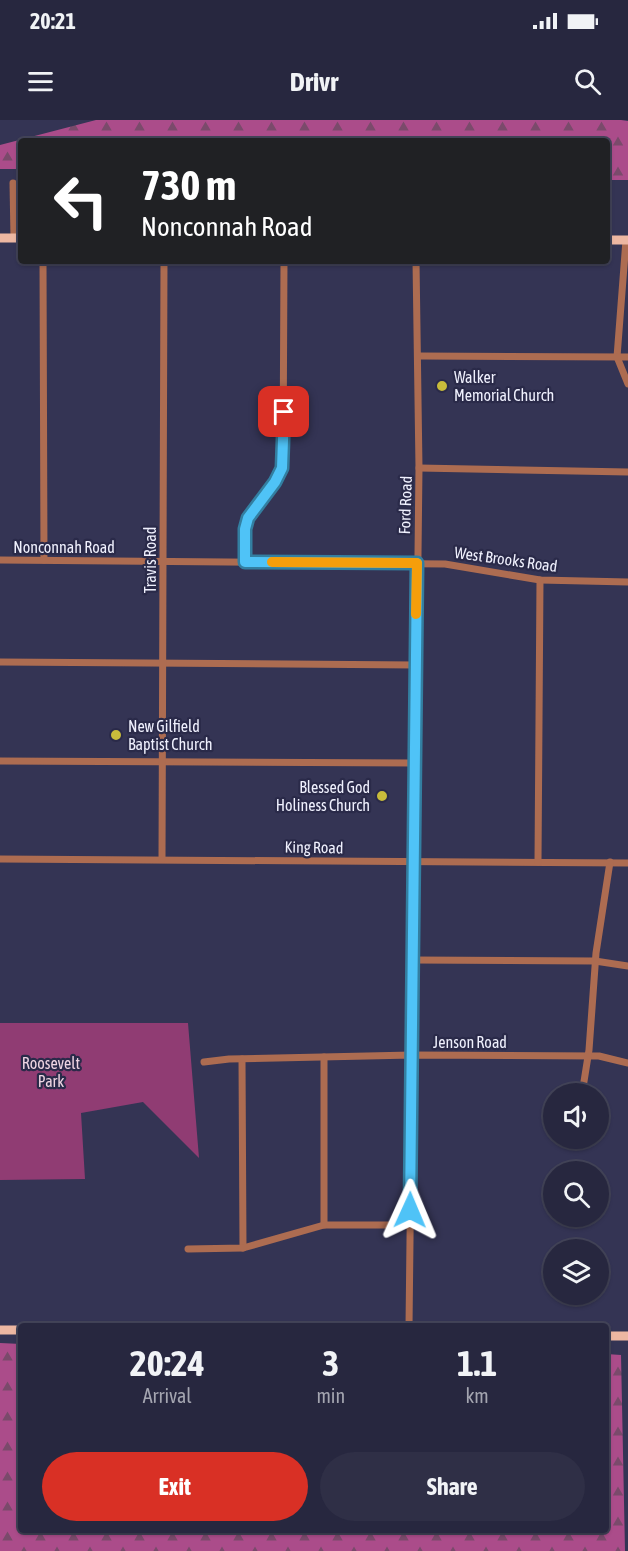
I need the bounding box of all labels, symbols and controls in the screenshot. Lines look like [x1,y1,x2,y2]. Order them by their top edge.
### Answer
text: 20:21 [30,8,76,34]
icon: menu [24,65,57,98]
icon: search [571,65,604,98]
text: Drivr [290,66,338,97]
text: 730 m [141,161,236,209]
icon: left [42,162,120,240]
text: Nonconnah Road [141,211,312,242]
place label: Walker Memorial Church [454,368,554,404]
marker: Walker Memorial Church [435,379,449,393]
pin [258,386,309,437]
icon: arrive [267,395,300,428]
street label: Ford Road [395,475,415,535]
street label: Travis Road [141,527,159,593]
street label: Nonconnah Road [13,538,115,556]
street label: West Brooks Road [453,543,559,575]
place label: New Gilfield Baptist Church [128,717,212,754]
marker: New Gilfield Baptist Church [109,728,123,742]
place label: Blessed God Holiness Church [276,778,370,814]
marker: Blessed God Holiness Church [375,789,389,803]
street label: King Road [284,837,344,858]
street label: Jenson Road [433,1033,507,1051]
park label: Roosevelt Park [22,1054,81,1090]
map controls [543,1083,609,1305]
button: sound [543,1083,609,1149]
button: search [543,1161,609,1227]
position arrow [378,1178,442,1242]
button: layers [543,1239,609,1305]
text: 20:24 [130,1342,205,1384]
text: 3 [322,1342,339,1384]
text: 1.1 [457,1342,497,1384]
text: Arrival [143,1384,192,1407]
text: min [316,1384,345,1407]
text: km [465,1384,489,1407]
button: Exit [42,1452,308,1521]
button: Share [320,1452,585,1521]

